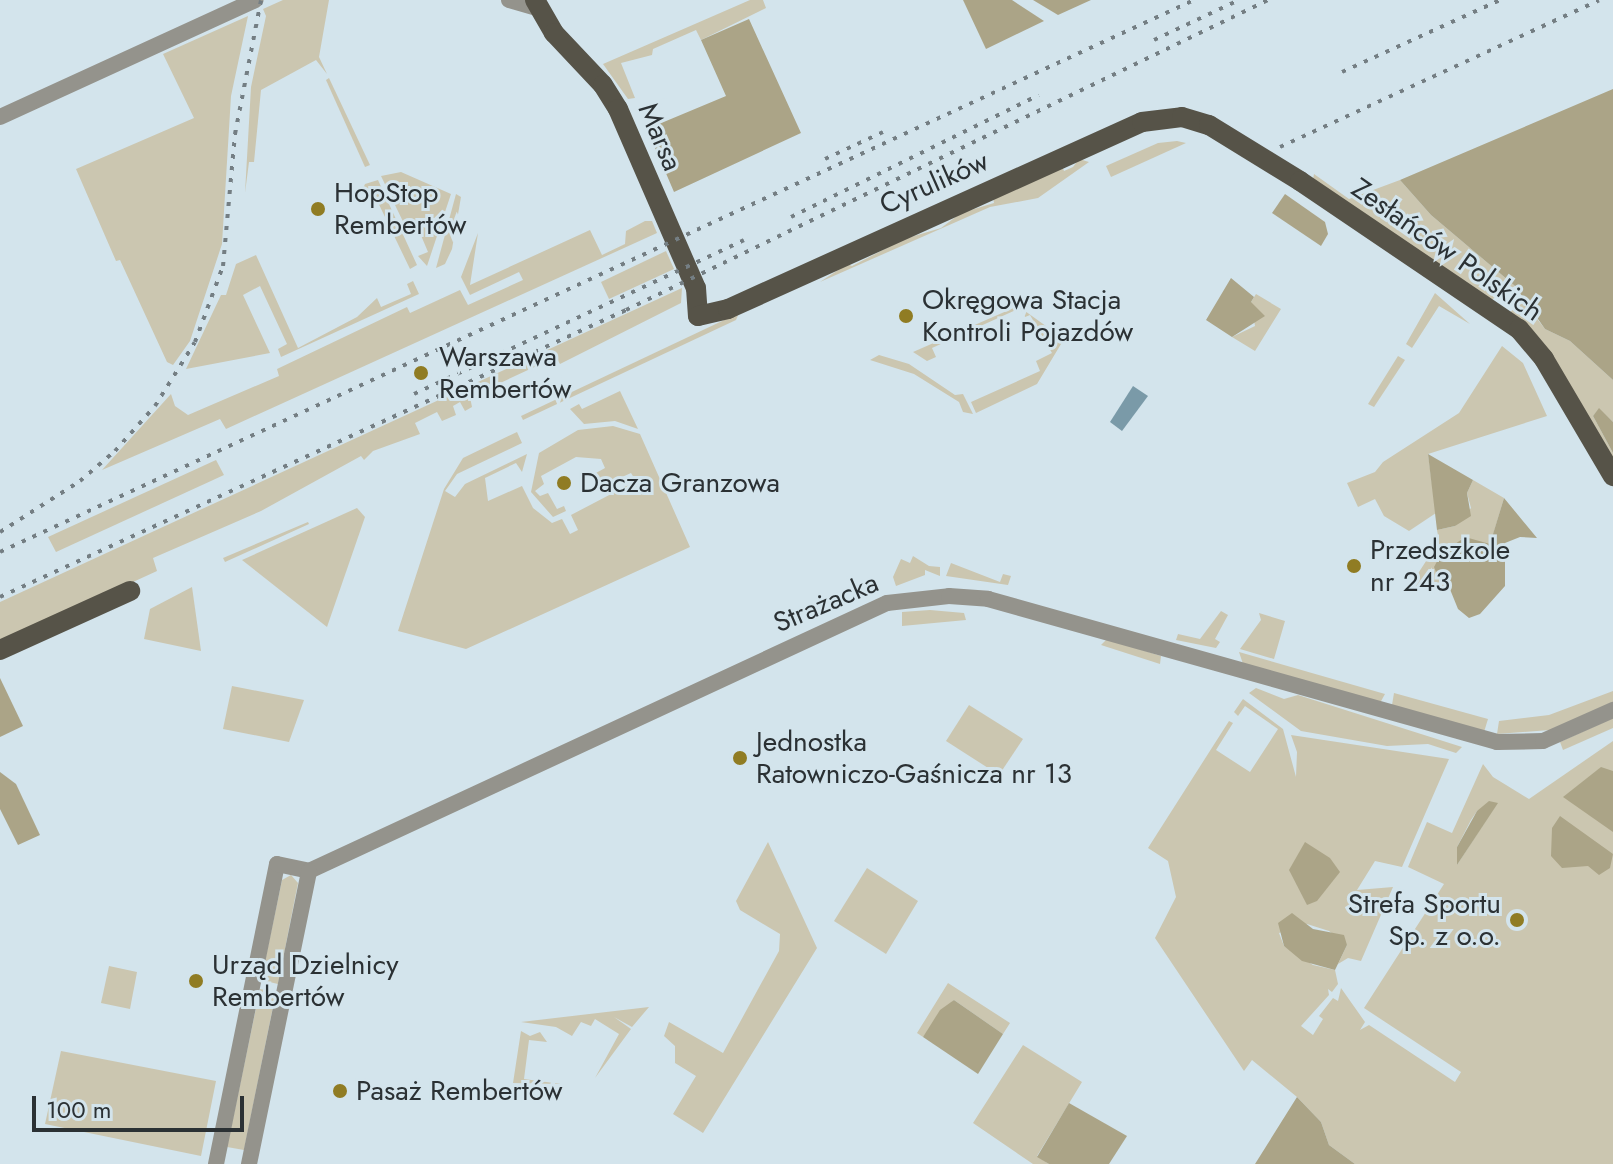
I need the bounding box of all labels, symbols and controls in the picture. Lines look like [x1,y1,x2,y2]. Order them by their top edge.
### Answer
street label: Marsa [631,98,689,176]
street label: Cyrulików [874,144,994,222]
street label: Zesłańców Polskich [1345,172,1549,328]
place label: HopStop Rembertów [334,176,467,242]
marker: HopStop Rembertów [309,200,327,218]
place label: Okręgowa Stacja Kontroli Pojazdów [922,283,1133,349]
marker: Okręgowa Stacja Kontroli Pojazdów [897,307,915,325]
place label: Warszawa Rembertów [439,340,572,406]
marker: Warszawa Rembertów [410,362,432,384]
place label: Dacza Granzowa [580,466,780,500]
marker: Dacza Granzowa [555,474,573,492]
place label: Przedszkole nr 243 [1370,533,1510,599]
marker: Przedszkole nr 243 [1345,557,1363,575]
street label: Strażacka [769,566,883,640]
place label: Jednostka Ratowniczo-Gaśnicza nr 13 [756,725,1072,791]
marker: Jednostka Ratowniczo-Gaśnicza nr 13 [731,749,749,767]
place label: Strefa Sportu Sp. z o.o. [1348,887,1501,953]
marker: Strefa Sportu Sp. z o.o. [1508,911,1526,929]
place label: Urząd Dzielnicy Rembertów [212,948,399,1014]
marker: Urząd Dzielnicy Rembertów [187,972,205,990]
place label: Pasaż Rembertów [356,1074,563,1108]
scale bar [36,1080,248,1130]
marker: Pasaż Rembertów [331,1082,349,1100]
text: 100 m [46,1092,112,1127]

